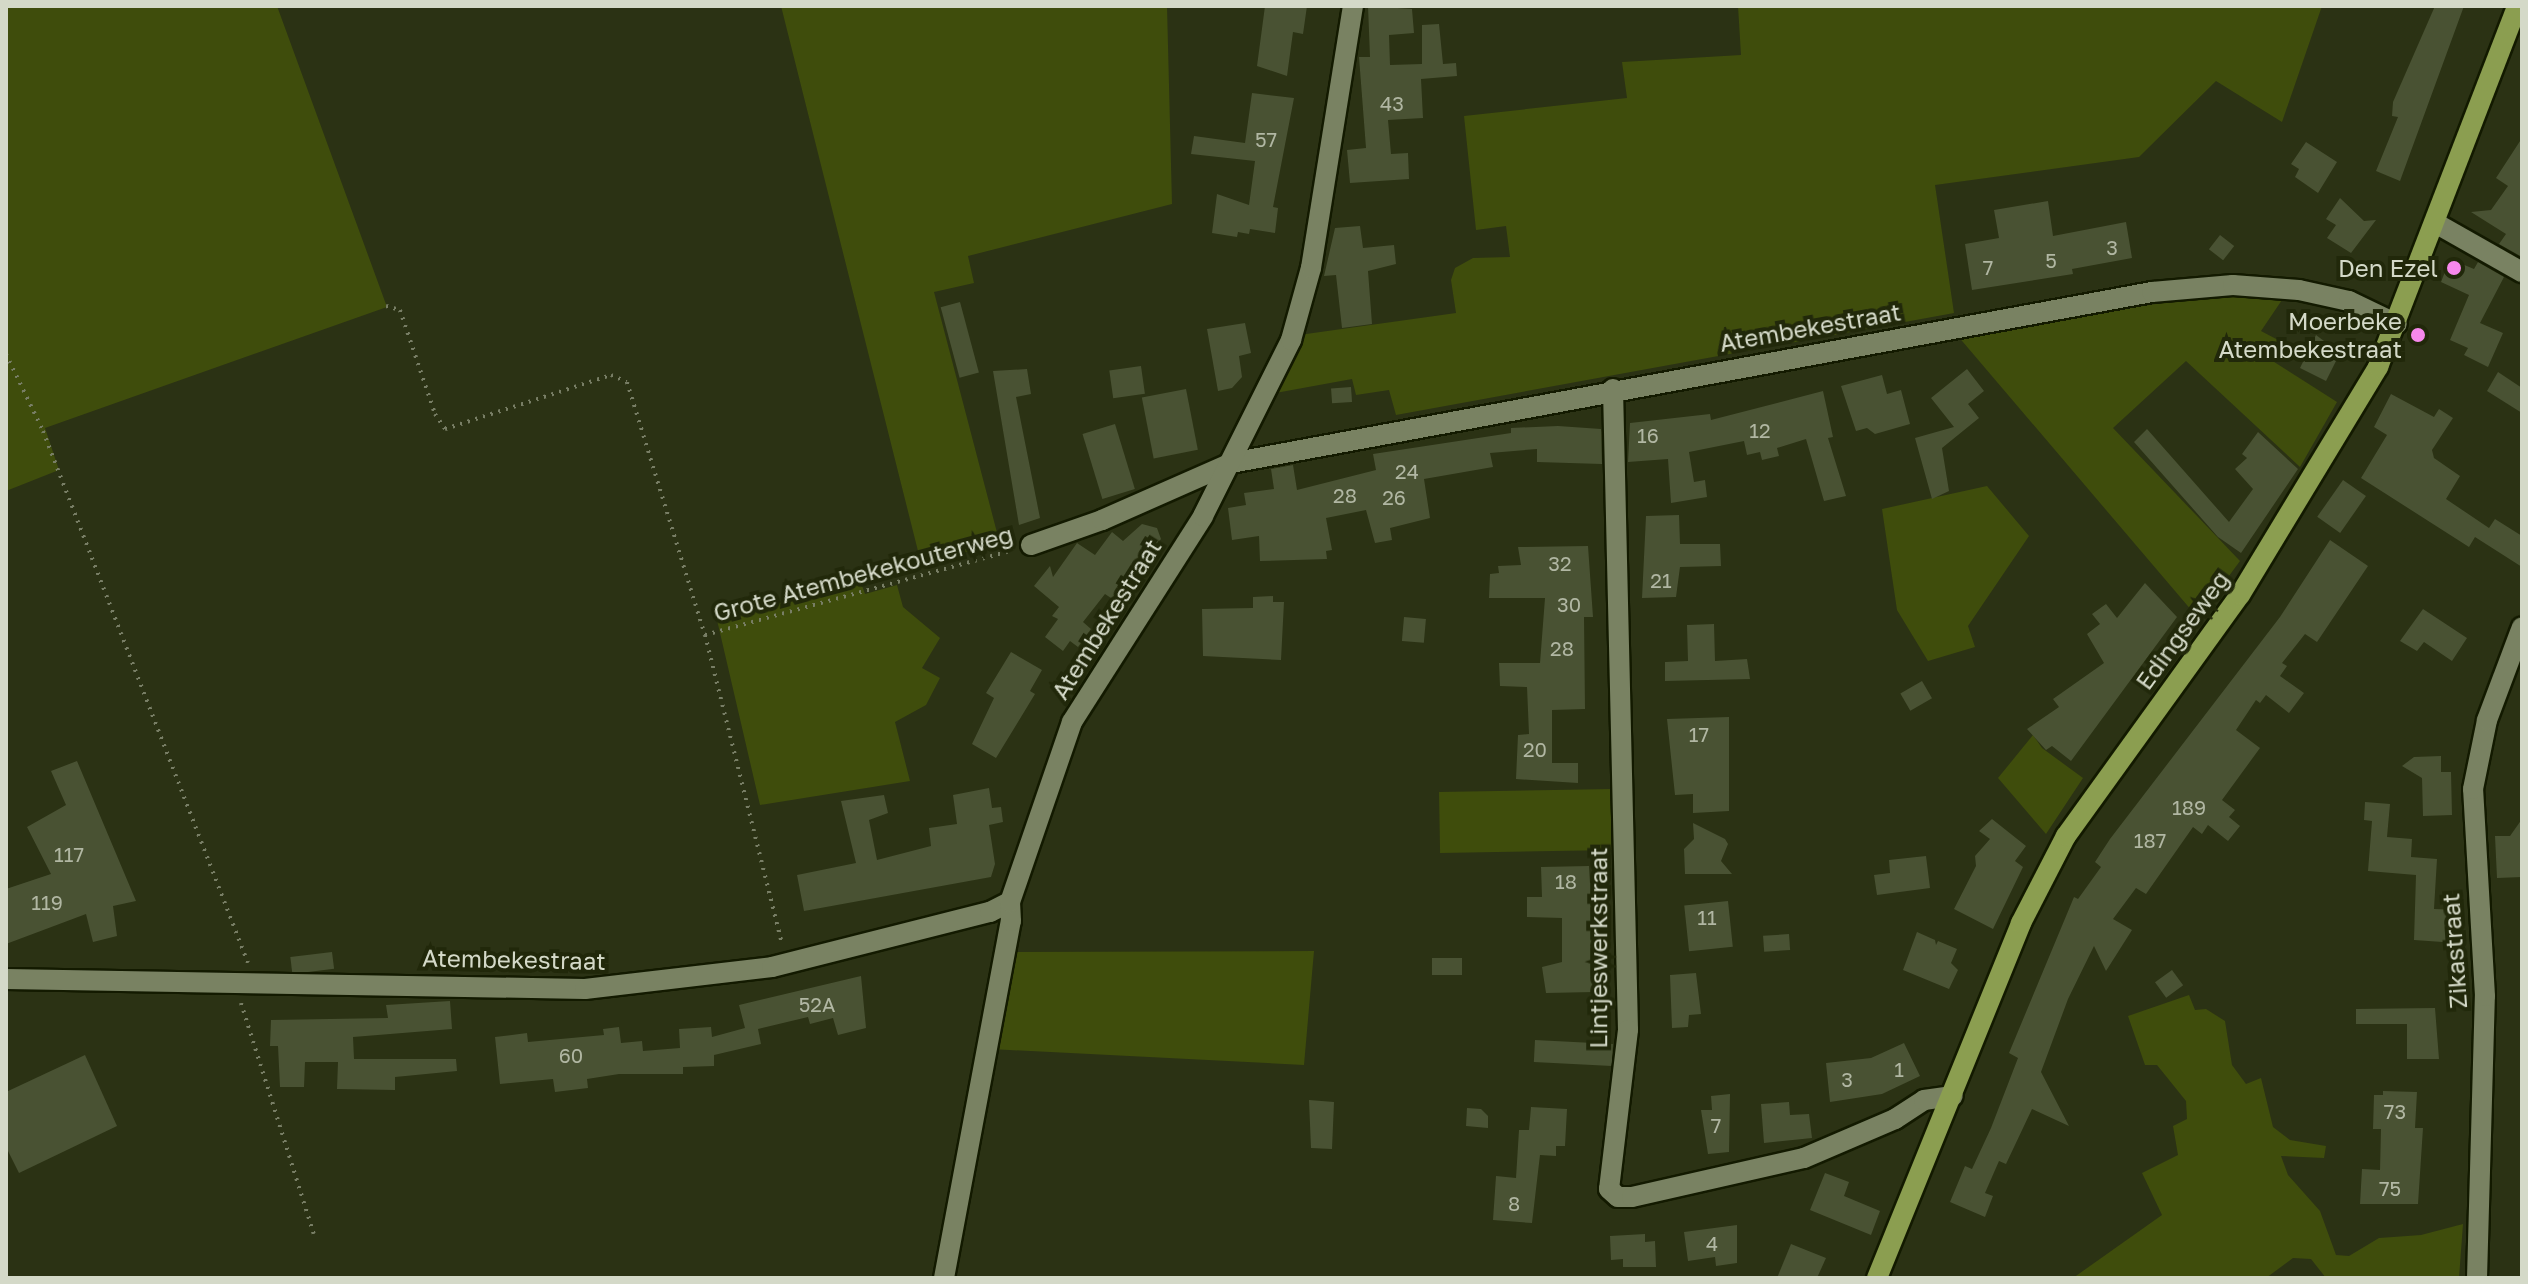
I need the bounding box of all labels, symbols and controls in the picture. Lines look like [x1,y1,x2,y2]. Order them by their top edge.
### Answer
house number: 43 [1380,91,1404,115]
house number: 57 [1255,127,1277,151]
house number: 3 [2106,235,2118,259]
house number: 5 [2045,248,2057,272]
place label: Den Ezel [2338,254,2438,282]
house number: 7 [1983,255,1993,279]
marker: Den Ezel [2445,259,2463,277]
street label: Atembekestraat [1717,297,1903,357]
place label: Moerbeke Atembekestraat [2219,307,2402,363]
marker: Moerbeke Atembekestraat [2409,326,2427,344]
house number: 12 [1749,418,1771,442]
house number: 16 [1637,423,1659,447]
house number: 24 [1395,459,1419,483]
house number: 28 [1333,483,1357,507]
house number: 26 [1382,485,1406,509]
street label: Grote Atembekekouterweg [710,519,1016,627]
street label: Atembekestraat [1045,534,1167,704]
house number: 32 [1548,551,1572,575]
street label: Edingseweg [2129,565,2235,695]
house number: 21 [1650,568,1672,592]
house number: 30 [1557,592,1581,616]
house number: 28 [1550,636,1574,660]
house number: 17 [1689,722,1709,746]
house number: 20 [1523,737,1547,761]
house number: 189 [2172,795,2206,819]
house number: 187 [2134,828,2166,852]
house number: 117 [54,842,84,866]
street label: Lintjeswerkstraat [1584,847,1612,1049]
house number: 18 [1555,869,1577,893]
house number: 119 [31,890,63,914]
street label: Zikastraat [2436,892,2472,1010]
house number: 11 [1697,905,1717,929]
street label: Atembekestraat [422,943,606,975]
house number: 52A [799,992,835,1016]
house number: 60 [559,1043,583,1067]
house number: 1 [1894,1057,1904,1081]
house number: 3 [1841,1067,1853,1091]
house number: 73 [2384,1099,2406,1123]
house number: 7 [1711,1113,1721,1137]
house number: 75 [2379,1176,2401,1200]
house number: 8 [1508,1191,1520,1215]
house number: 4 [1706,1231,1718,1255]

